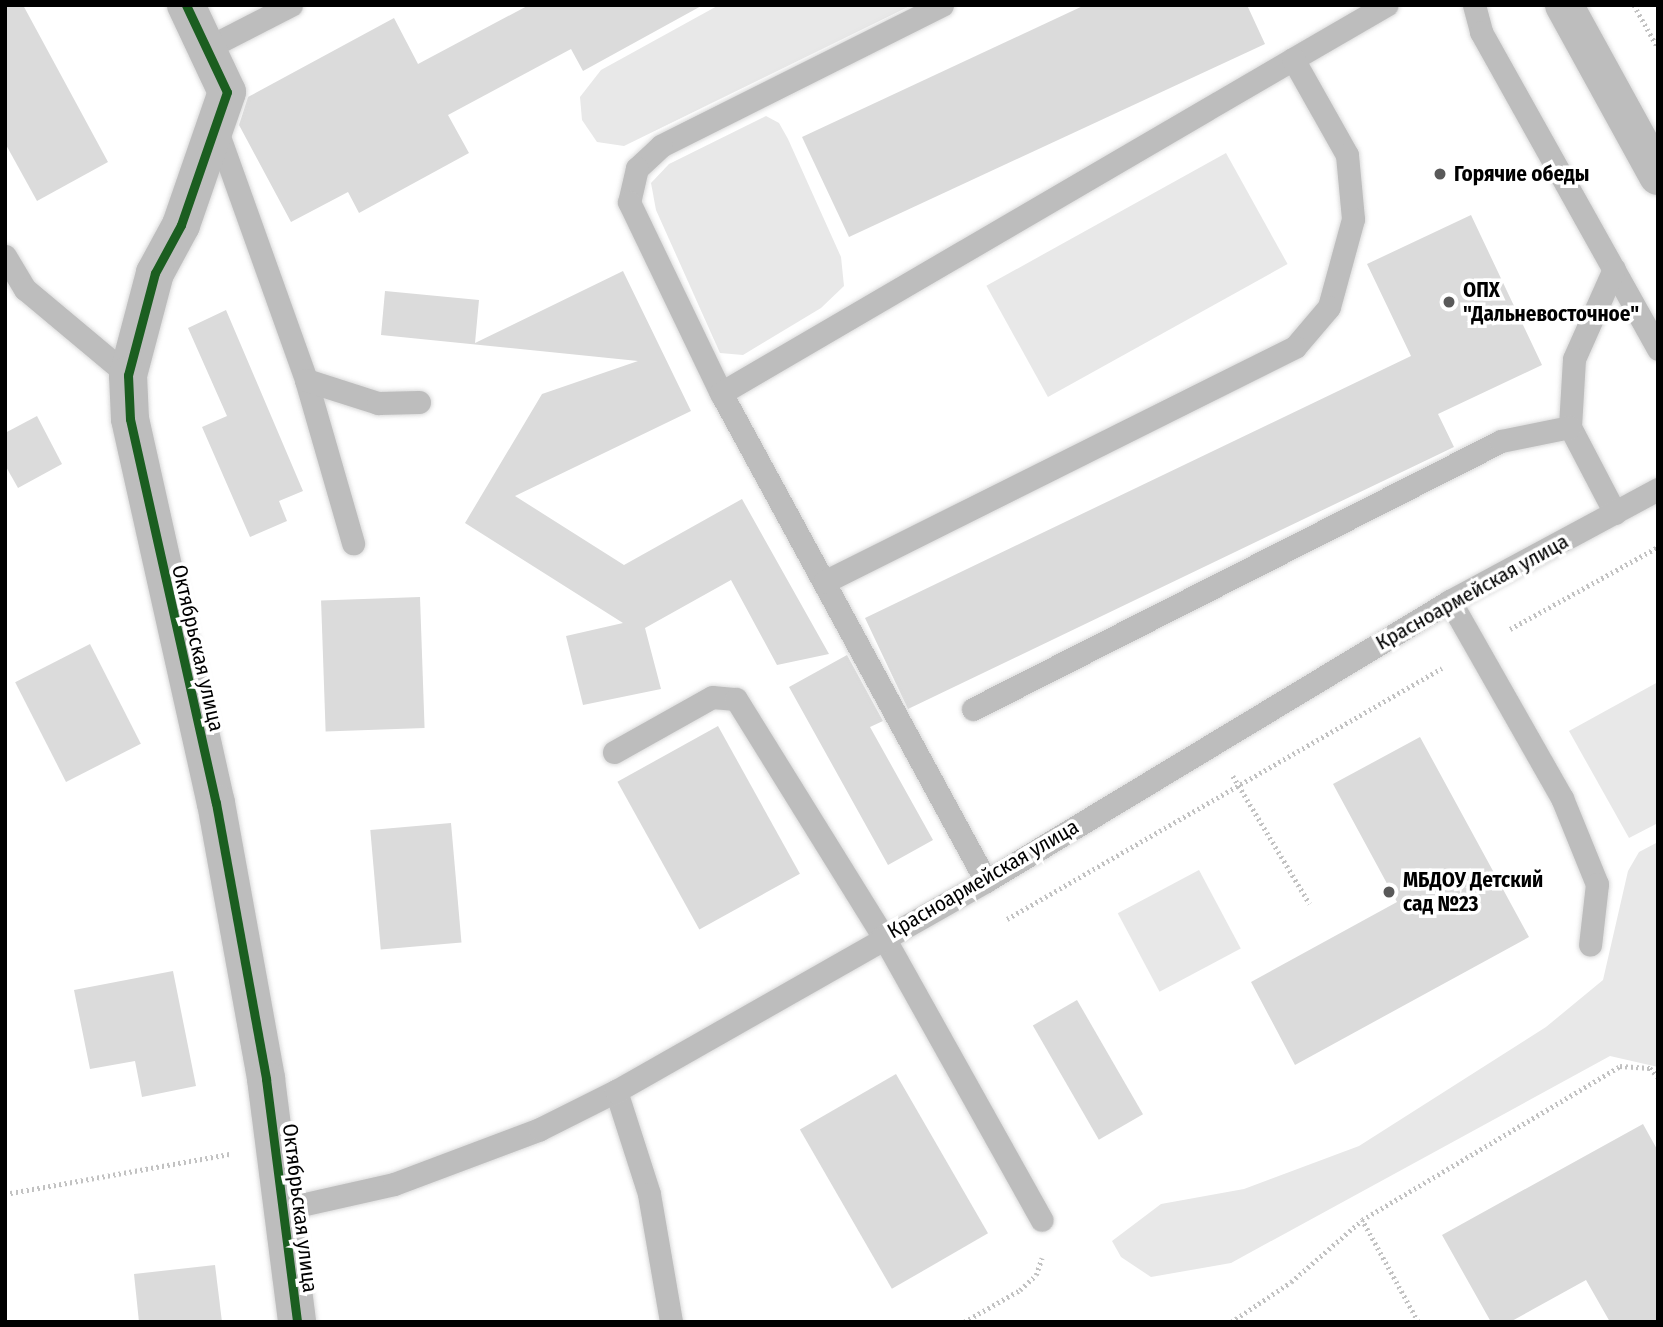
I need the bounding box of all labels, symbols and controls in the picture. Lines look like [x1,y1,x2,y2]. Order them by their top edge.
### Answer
place label: Горячие обеды [1454,161,1589,187]
marker: Горячие обеды [1432,166,1448,182]
place label: ОПХ "Дальневосточное" [1463,277,1639,327]
marker: ОПХ "Дальневосточное" [1441,294,1457,310]
street label: Красноармейская улица [1371,529,1573,655]
street label: Октябрьская улица [167,562,229,734]
street label: Красноармейская улица [883,814,1083,944]
place label: МБДОУ Детский сад №23 [1403,867,1543,917]
marker: МБДОУ Детский сад №23 [1381,884,1397,900]
street label: Октябрьская улица [277,1122,323,1294]

